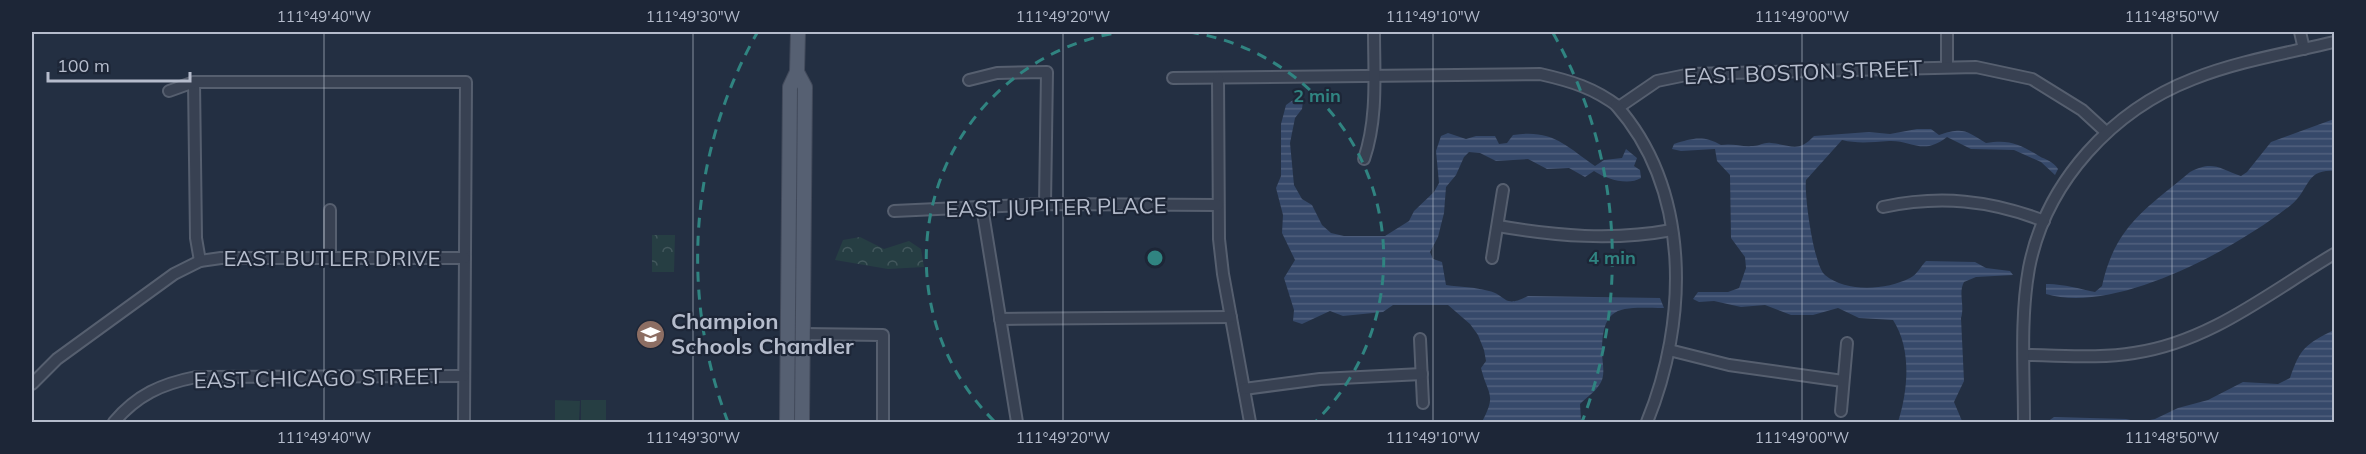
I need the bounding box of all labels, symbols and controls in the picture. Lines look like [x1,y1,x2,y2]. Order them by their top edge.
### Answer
text: 111°49'40"W [277,7,372,26]
text: 111°49'30"W [646,7,741,26]
text: 111°49'20"W [1016,7,1111,26]
text: 111°49'10"W [1386,7,1481,26]
text: 111°49'00"W [1755,7,1850,26]
text: 111°48'50"W [2125,7,2220,26]
scale bar [48,45,190,83]
text: 100 m [57,54,110,77]
street label: EAST BOSTON STREET [1683,54,1923,90]
text: 2 min [1293,84,1341,107]
street label: EAST JUPITER PLACE [945,191,1167,223]
street label: EAST BUTLER DRIVE [224,244,440,272]
text: 4 min [1588,246,1636,269]
centre of rings [1145,248,1165,268]
place label: Champion Schools Chandler [671,307,854,360]
school or university icon: Champion Schools Chandler [634,318,666,350]
street label: EAST CHICAGO STREET [193,362,443,394]
text: 111°49'40"W [277,428,372,447]
text: 111°49'30"W [646,428,741,447]
text: 111°49'20"W [1016,428,1111,447]
text: 111°49'10"W [1386,428,1481,447]
text: 111°49'00"W [1755,428,1850,447]
text: 111°48'50"W [2125,428,2220,447]

